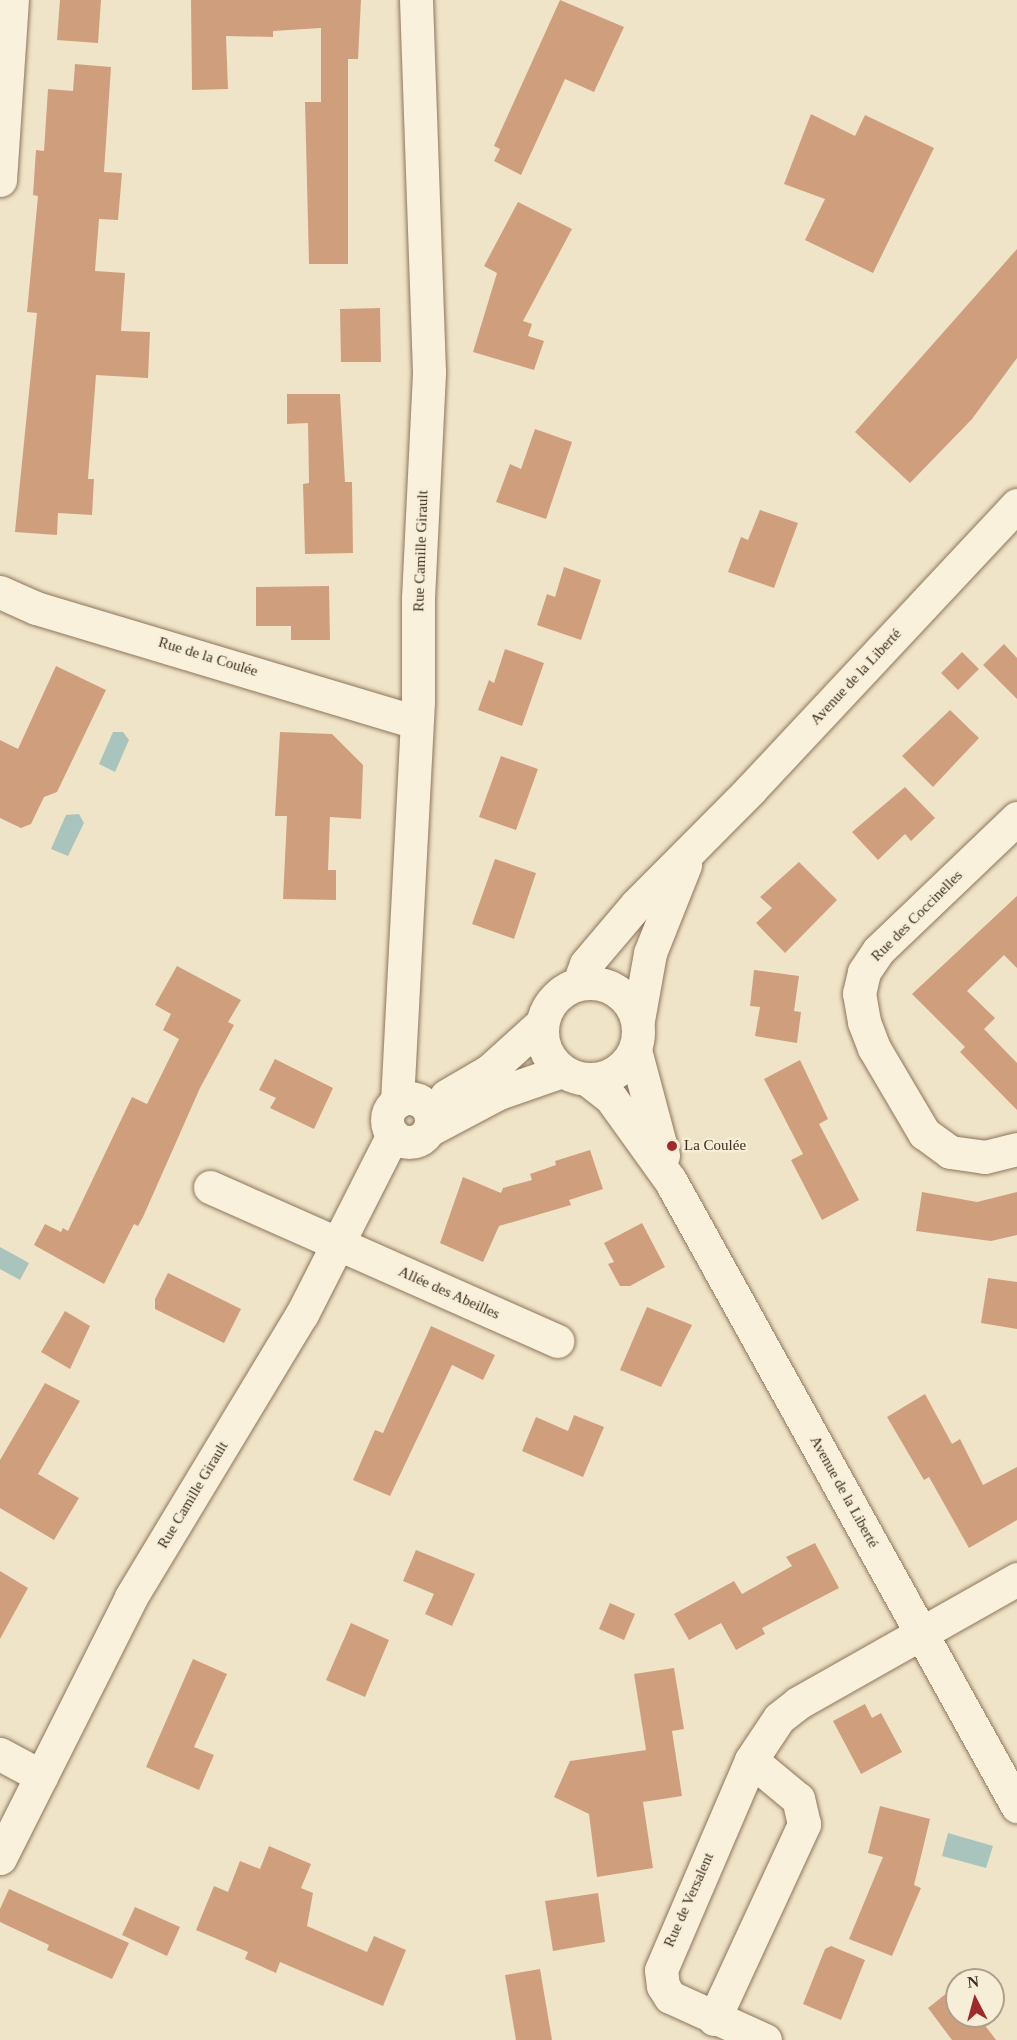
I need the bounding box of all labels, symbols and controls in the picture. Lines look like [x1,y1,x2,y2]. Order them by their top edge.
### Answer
street label: Rue Camille Girault [410,490,432,612]
street label: Avenue de la Liberté [807,625,905,729]
street label: Rue de la Coulée [156,633,260,681]
street label: Rue des Coccinelles [868,867,966,965]
place label: La Coulée [684,1137,746,1155]
marker: La Coulée [665,1139,679,1153]
street label: Allée des Abeilles [395,1262,503,1324]
street label: Avenue de la Liberté [806,1433,882,1551]
street label: Rue Camille Girault [154,1438,232,1552]
street label: Rue de Versalent [660,1850,718,1950]
north arrow [945,1968,1005,2028]
text: N [967,1973,980,1991]

